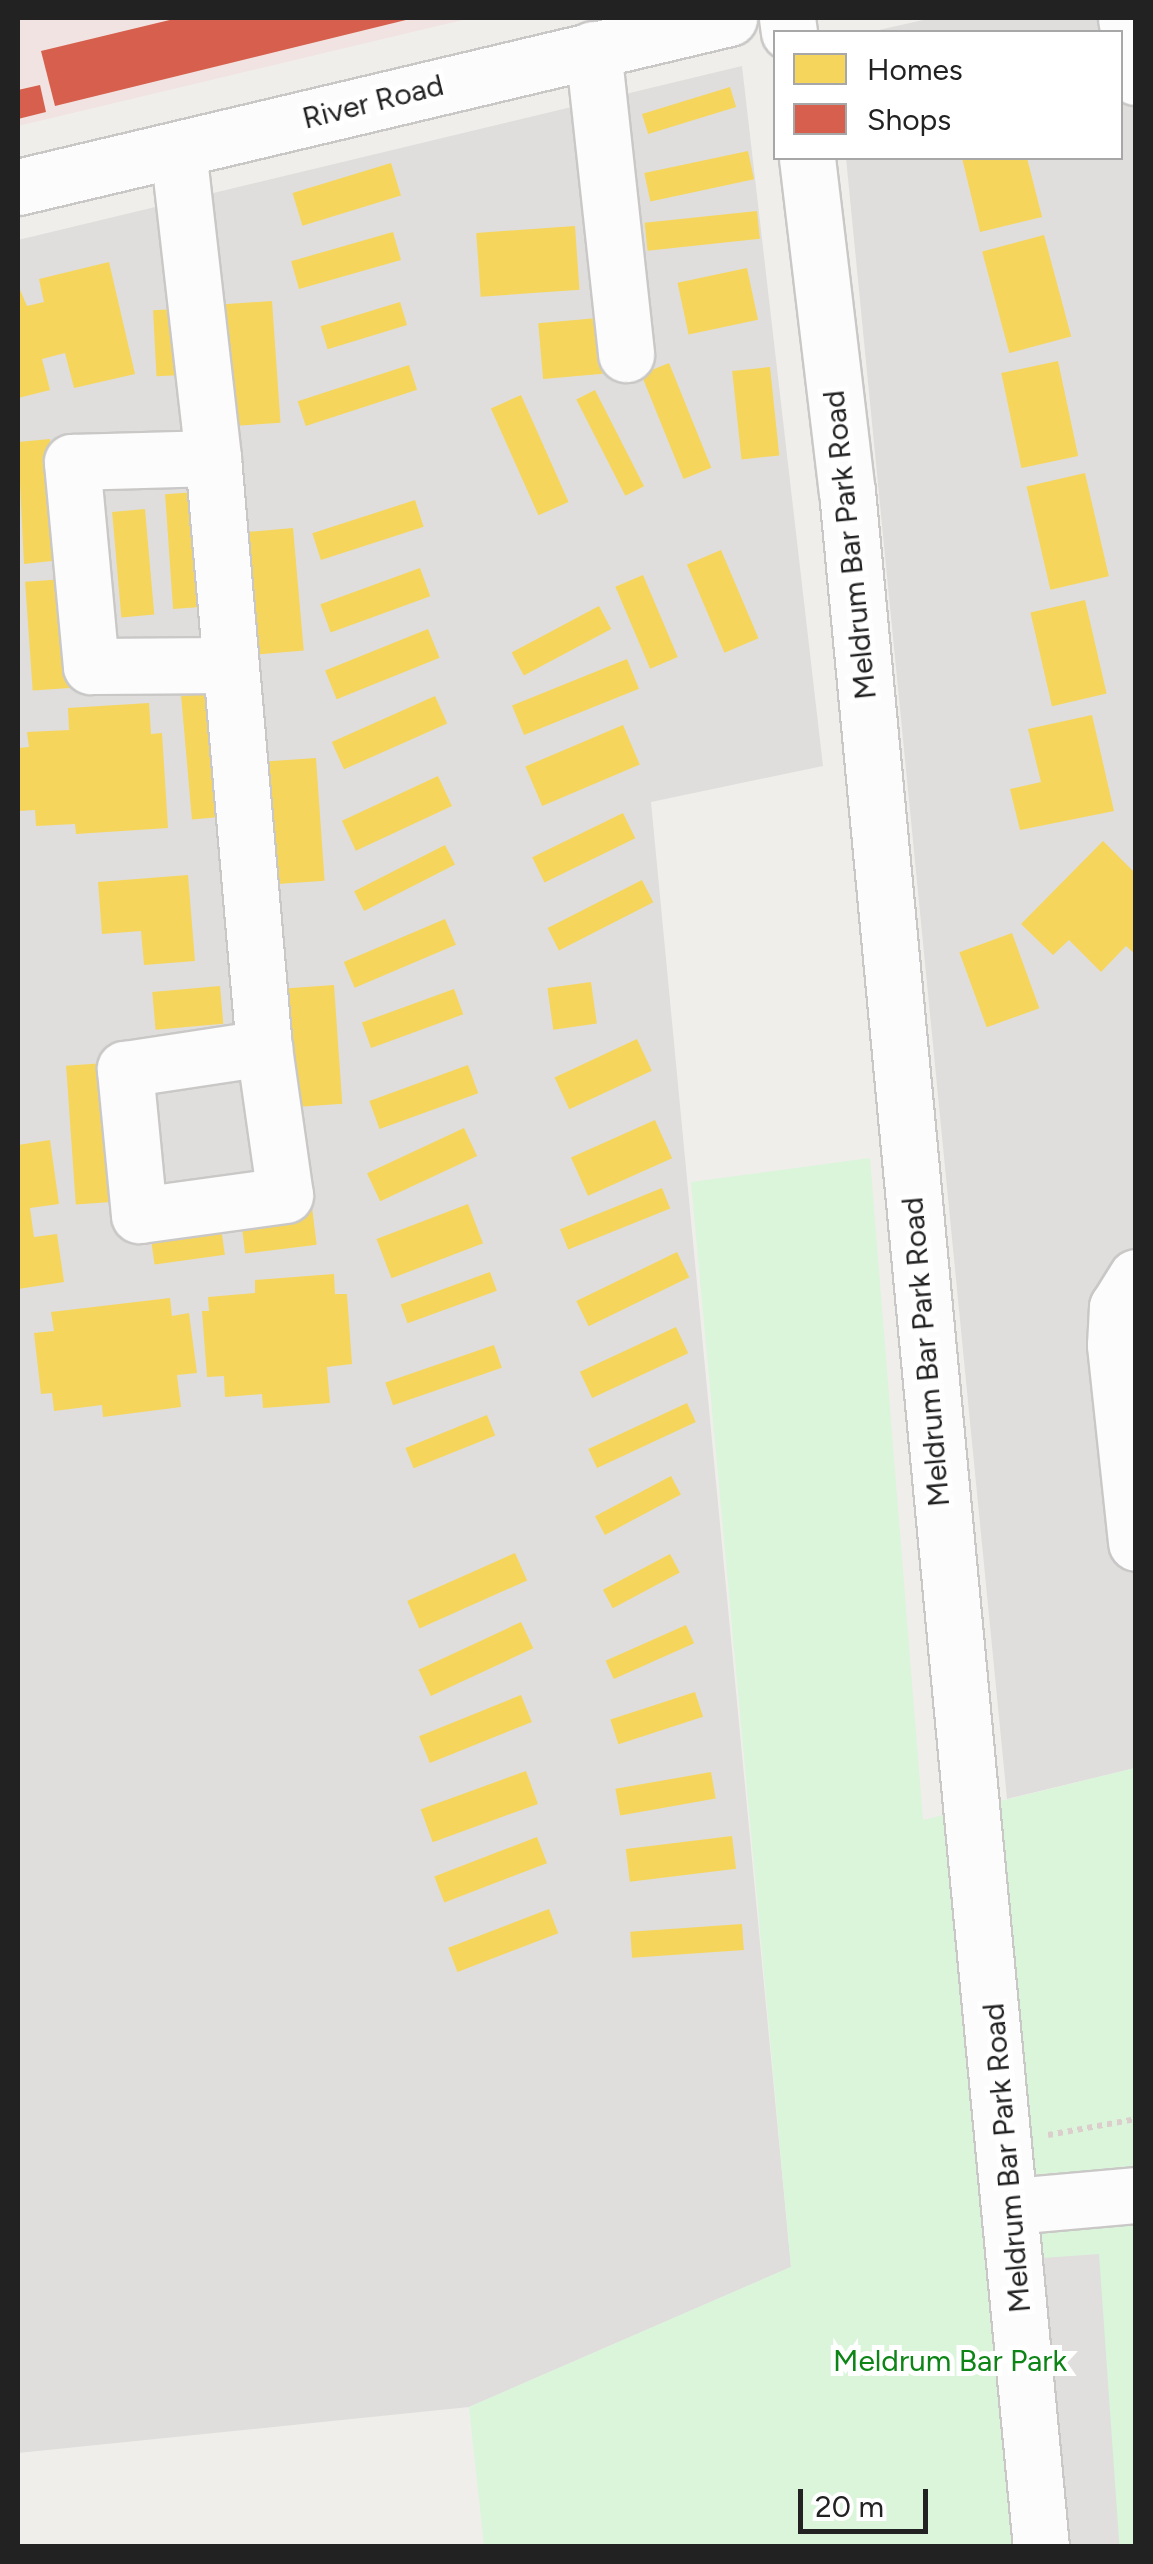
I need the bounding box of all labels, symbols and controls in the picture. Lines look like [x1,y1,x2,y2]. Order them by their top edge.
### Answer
legend [773,30,1123,160]
text: Homes [867,51,963,88]
street label: River Road [299,67,447,137]
text: Shops [867,101,951,138]
street label: Meldrum Bar Park Road [816,389,884,701]
street label: Meldrum Bar Park Road [895,1196,957,1508]
street label: Meldrum Bar Park Road [976,2002,1038,2314]
park label: Meldrum Bar Park [833,2343,1067,2379]
scale bar [803,2469,933,2531]
text: 20 m [815,2488,884,2525]

